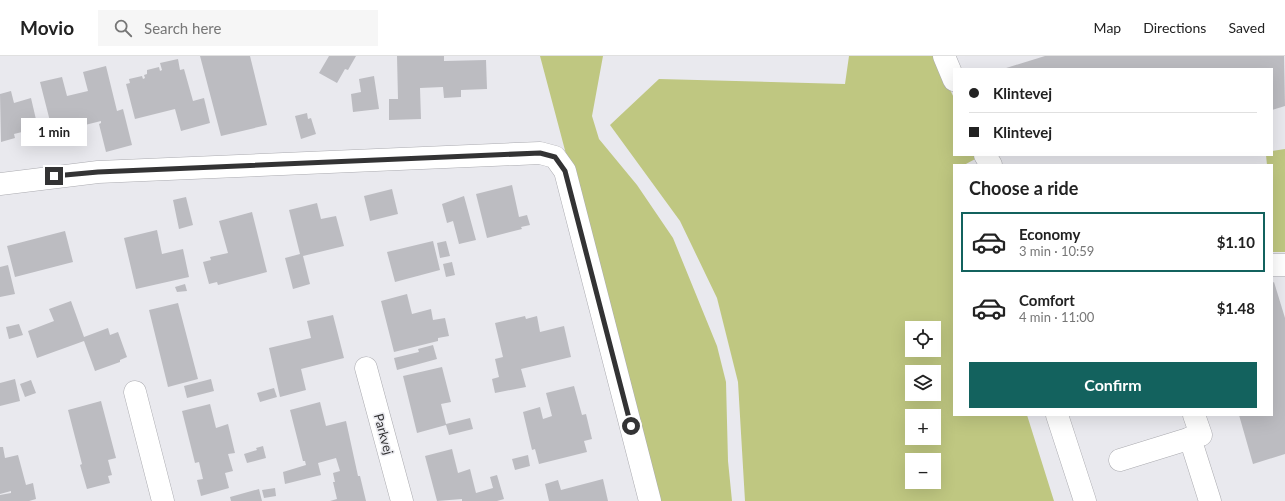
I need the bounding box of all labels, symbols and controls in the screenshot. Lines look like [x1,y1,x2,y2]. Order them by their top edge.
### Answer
search box [98,10,378,46]
text: Movio [20,16,74,39]
icon: search [112,17,134,39]
text: Search here [144,19,221,37]
text: Map [1094,19,1121,36]
text: Directions [1143,19,1206,36]
text: Saved [1228,19,1265,36]
text: Klintevej [993,84,1052,102]
callout: 1 min [21,118,87,146]
text: Klintevej [993,123,1052,141]
text: 1 min [38,124,70,140]
route end [45,167,63,185]
text: Choose a ride [969,177,1078,199]
icon: car [971,224,1007,260]
text: Economy [1019,225,1080,243]
text: $1.10 [1217,233,1255,251]
text: 3 min · 10:59 [1019,243,1094,259]
icon: car [971,290,1007,326]
text: Comfort [1019,291,1075,309]
text: $1.48 [1217,299,1255,317]
text: 4 min · 11:00 [1019,309,1094,325]
map controls [905,321,941,489]
button: locate [905,321,941,357]
button: Confirm [969,362,1257,408]
button: layers [905,365,941,401]
button: + [905,409,941,445]
street label: Parkvej [371,412,397,456]
route start [622,417,640,435]
button: − [905,453,941,489]

